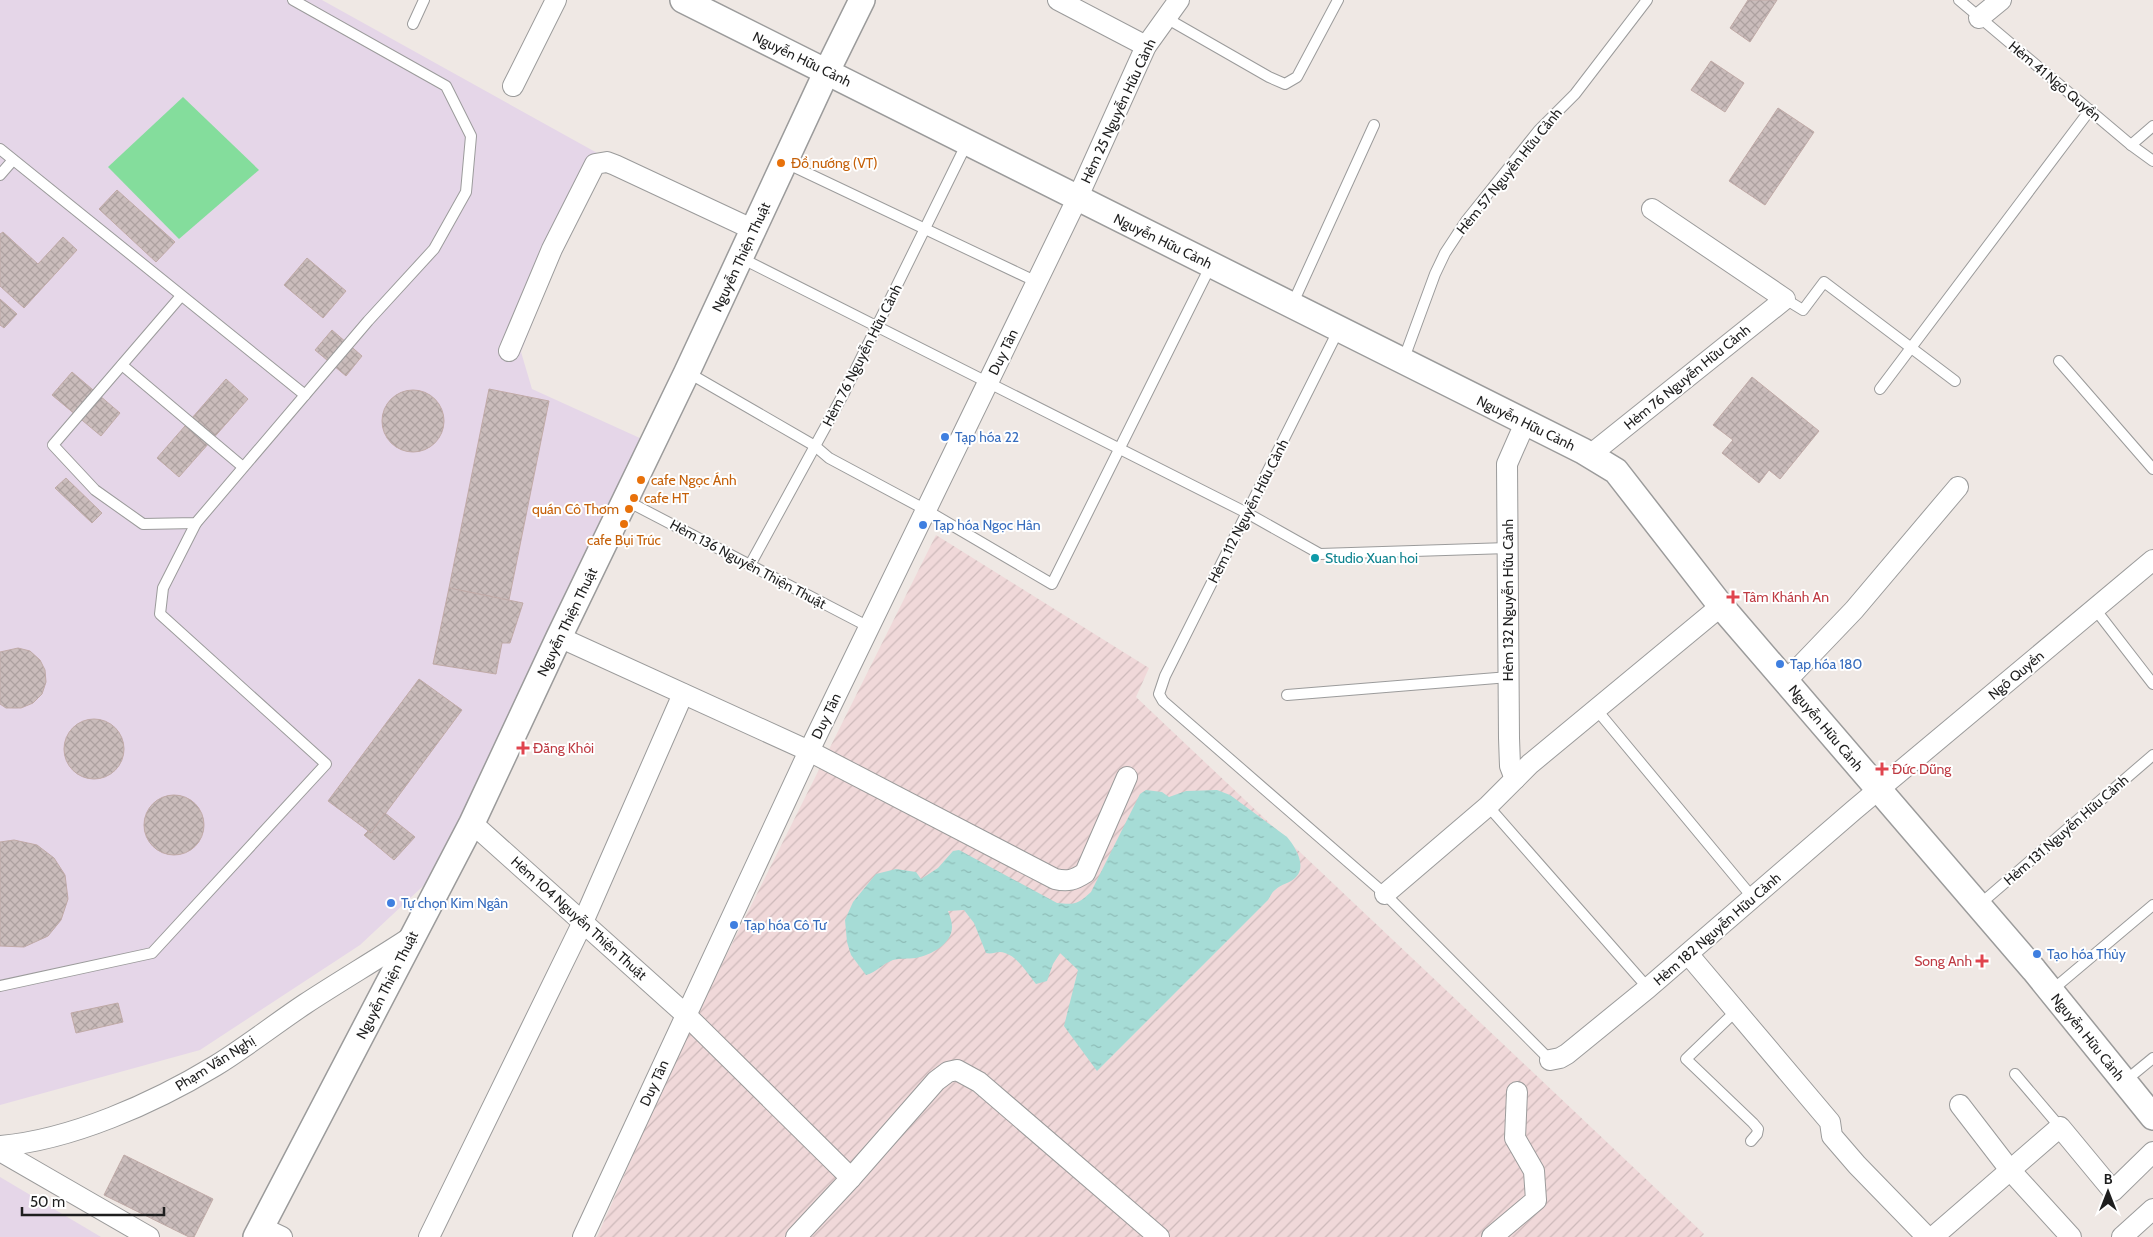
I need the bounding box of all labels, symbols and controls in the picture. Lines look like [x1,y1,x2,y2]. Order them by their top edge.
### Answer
street label: Nguyễn Hữu Cảnh [750,27,854,91]
street label: Hẻm 25 Nguyễn Hữu Cảnh [1077,36,1159,186]
street label: Hẻm 41 Ngô Quyền [2005,37,2105,125]
street label: Hẻm 57 Nguyễn Hữu Cảnh [1452,104,1566,238]
place label: Đồ nướng (VT) [791,154,878,172]
marker: Đồ nướng (VT) [775,157,787,169]
street label: Nguyễn Thiện Thuật [708,199,774,315]
street label: Nguyễn Hữu Cảnh [1111,209,1215,273]
street label: Hẻm 76 Nguyễn Hữu Cảnh [818,281,906,429]
street label: Hẻm 76 Nguyễn Hữu Cảnh [1620,320,1754,434]
street label: Duy Tân [984,326,1022,378]
street label: Nguyễn Hữu Cảnh [1474,391,1578,455]
place label: Tạp hóa 22 [955,428,1019,446]
marker: Tạp hóa 22 [939,431,951,443]
street label: Hẻm 112 Nguyễn Hữu Cảnh [1204,436,1292,586]
place label: cafe Ngọc Ánh [651,471,737,489]
marker: cafe Ngọc Ánh [635,474,647,486]
place label: cafe HT [644,489,690,507]
marker: cafe HT [628,492,640,504]
place label: quán Cô Thơm [532,500,619,518]
marker: quán Cô Thơm [623,503,635,515]
street label: Hẻm 136 Nguyễn Thiện Thuật [667,515,829,613]
place label: Tạp hóa Ngọc Hân [933,516,1041,534]
marker: cafe Bụi Trúc [618,518,630,530]
marker: Tạp hóa Ngọc Hân [917,519,929,531]
street label: Hẻm 132 Nguyễn Hữu Cảnh [1499,519,1517,681]
place label: cafe Bụi Trúc [587,531,661,549]
place label: Studio Xuan hoi [1325,549,1418,567]
marker: Studio Xuan hoi [1309,552,1321,564]
street label: Nguyễn Thiện Thuật [533,564,601,679]
place label: Tâm Khánh An [1743,588,1829,606]
marker: Tâm Khánh An [1727,591,1739,603]
street label: Ngô Quyền [1984,646,2048,704]
place label: Tạp hóa 180 [1790,655,1862,673]
marker: Tạp hóa 180 [1774,658,1786,670]
street label: Nguyễn Hữu Cảnh [1785,681,1867,775]
street label: Duy Tân [807,690,845,742]
place label: Đăng Khôi [533,739,594,757]
marker: Đăng Khôi [517,742,529,754]
place label: Đức Dũng [1892,760,1952,778]
marker: Đức Dũng [1876,763,1888,775]
street label: Hẻm 131 Nguyễn Hữu Cảnh [2000,771,2132,889]
street label: Hẻm 104 Nguyễn Thiện Thuật [507,852,651,984]
street label: Hẻm 182 Nguyễn Hữu Cảnh [1650,869,1784,989]
place label: Tự chọn Kim Ngân [401,894,508,912]
marker: Tự chọn Kim Ngân [385,897,397,909]
place label: Tạp hóa Cô Tư [744,916,828,934]
marker: Tạp hóa Cô Tư [728,919,740,931]
street label: Nguyễn Thiện Thuật [352,928,422,1042]
place label: Tạo hóa Thủy [2047,945,2126,963]
marker: Tạo hóa Thủy [2031,948,2043,960]
place label: Song Anh [1914,952,1972,970]
marker: Song Anh [1976,955,1988,967]
street label: Nguyễn Hữu Cảnh [2047,990,2129,1084]
street label: Phạm Văn Nghị [172,1031,258,1095]
street label: Duy Tân [636,1057,673,1109]
north arrow [2083,1167,2133,1217]
text: B [2104,1170,2113,1188]
scale bar [22,1184,165,1216]
text: 50 m [30,1193,65,1211]

